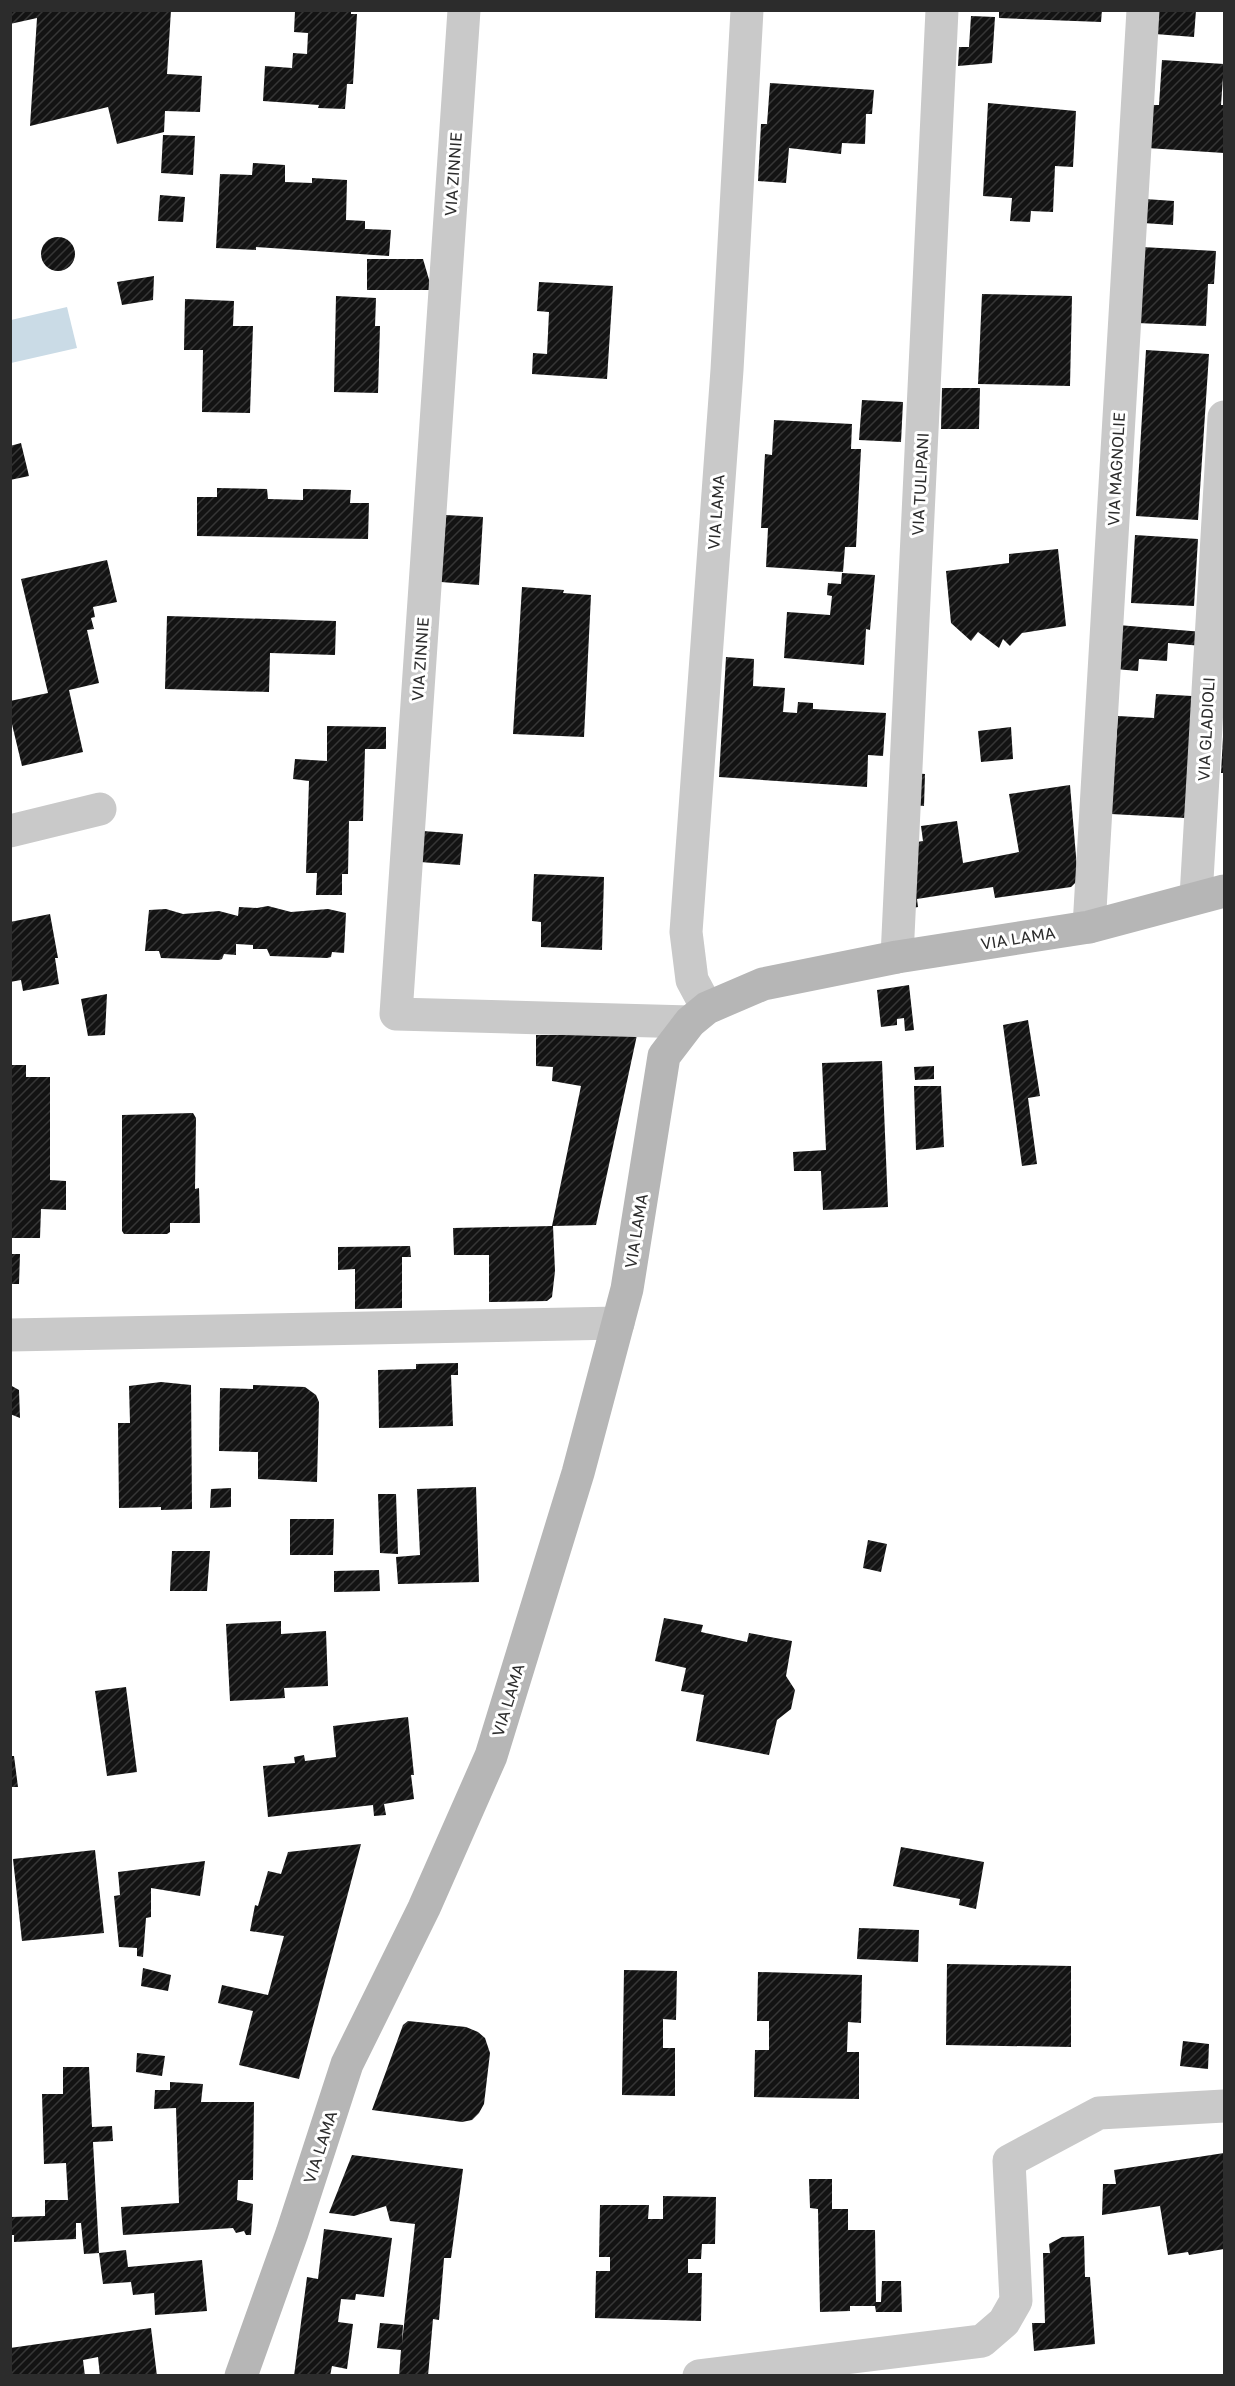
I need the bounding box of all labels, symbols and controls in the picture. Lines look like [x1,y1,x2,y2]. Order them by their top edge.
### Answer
street label: VIA ZINNIE [440,131,466,217]
street label: VIA MAGNOLIE [1103,412,1129,526]
street label: VIA TULIPANI [907,432,933,536]
street label: VIA LAMA [703,473,729,550]
street label: VIA ZINNIE [407,616,433,702]
street label: VIA GLADIOLI [1193,676,1219,782]
street label: VIA LAMA [979,922,1057,954]
street label: VIA LAMA [620,1192,652,1270]
street label: VIA LAMA [487,1661,529,1739]
street label: VIA LAMA [299,2108,341,2186]

